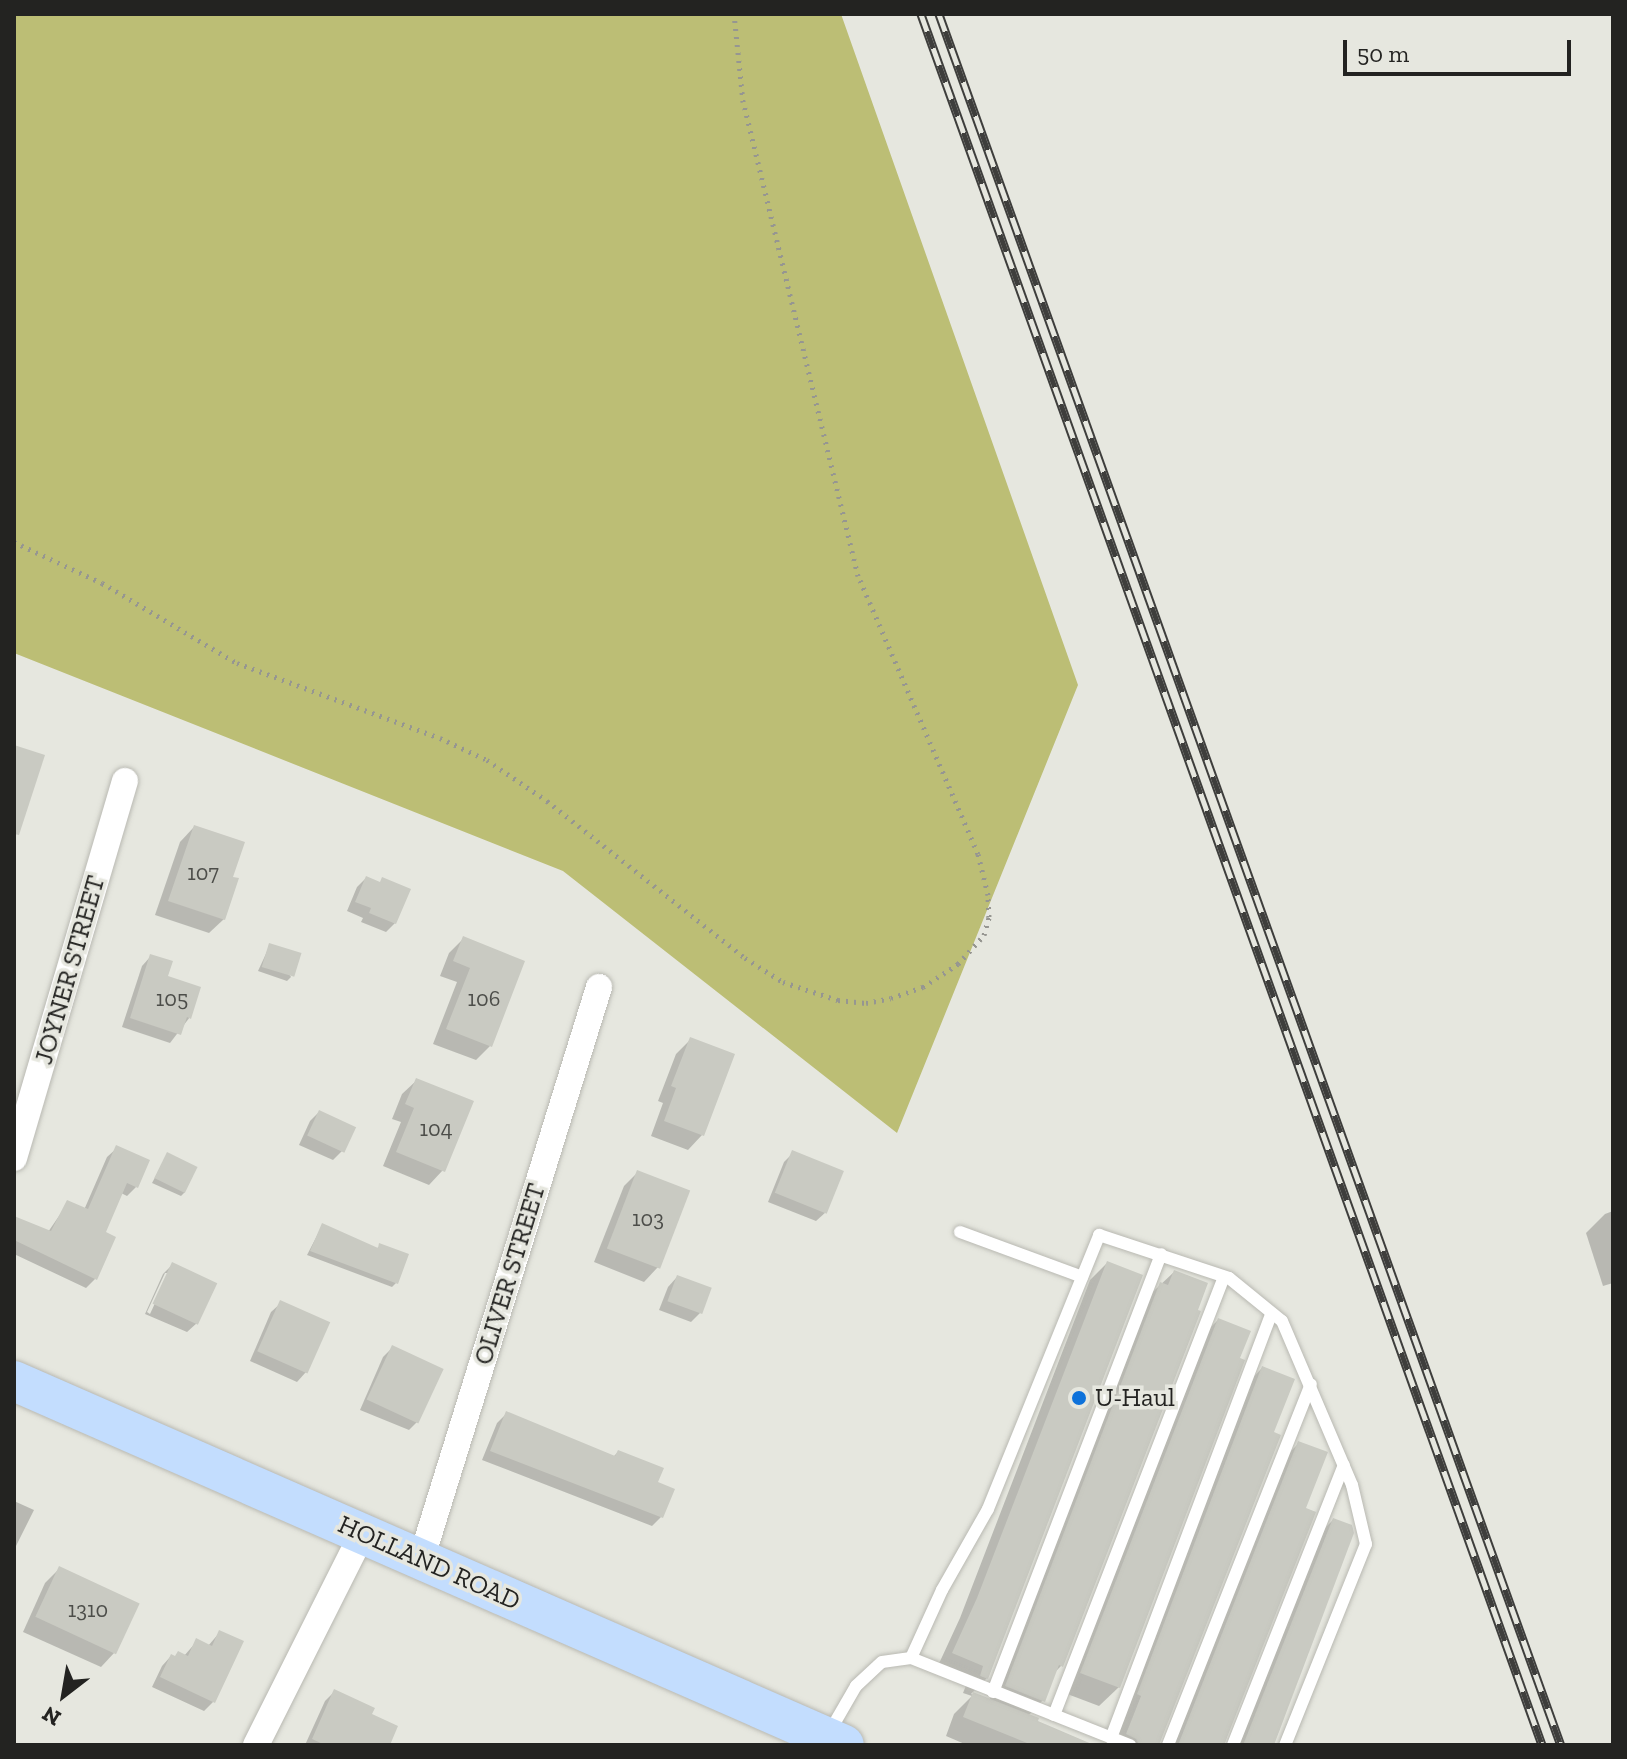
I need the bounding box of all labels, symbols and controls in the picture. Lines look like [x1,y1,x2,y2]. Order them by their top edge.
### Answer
scale bar [1347,24,1575,74]
text: 50 m [1357,39,1409,68]
house number: 107 [187,860,219,886]
street label: JOYNER STREET [28,872,112,1068]
house number: 105 [156,986,188,1012]
house number: 106 [468,986,500,1012]
house number: 104 [420,1116,452,1142]
street label: OLIVER STREET [468,1180,552,1368]
house number: 103 [632,1206,664,1232]
place label: U-Haul [1095,1382,1175,1414]
marker: U-Haul [1070,1389,1088,1407]
street label: HOLLAND ROAD [333,1509,525,1617]
house number: 1310 [68,1597,108,1623]
north arrow [24,1655,104,1735]
text: N [37,1700,66,1732]

